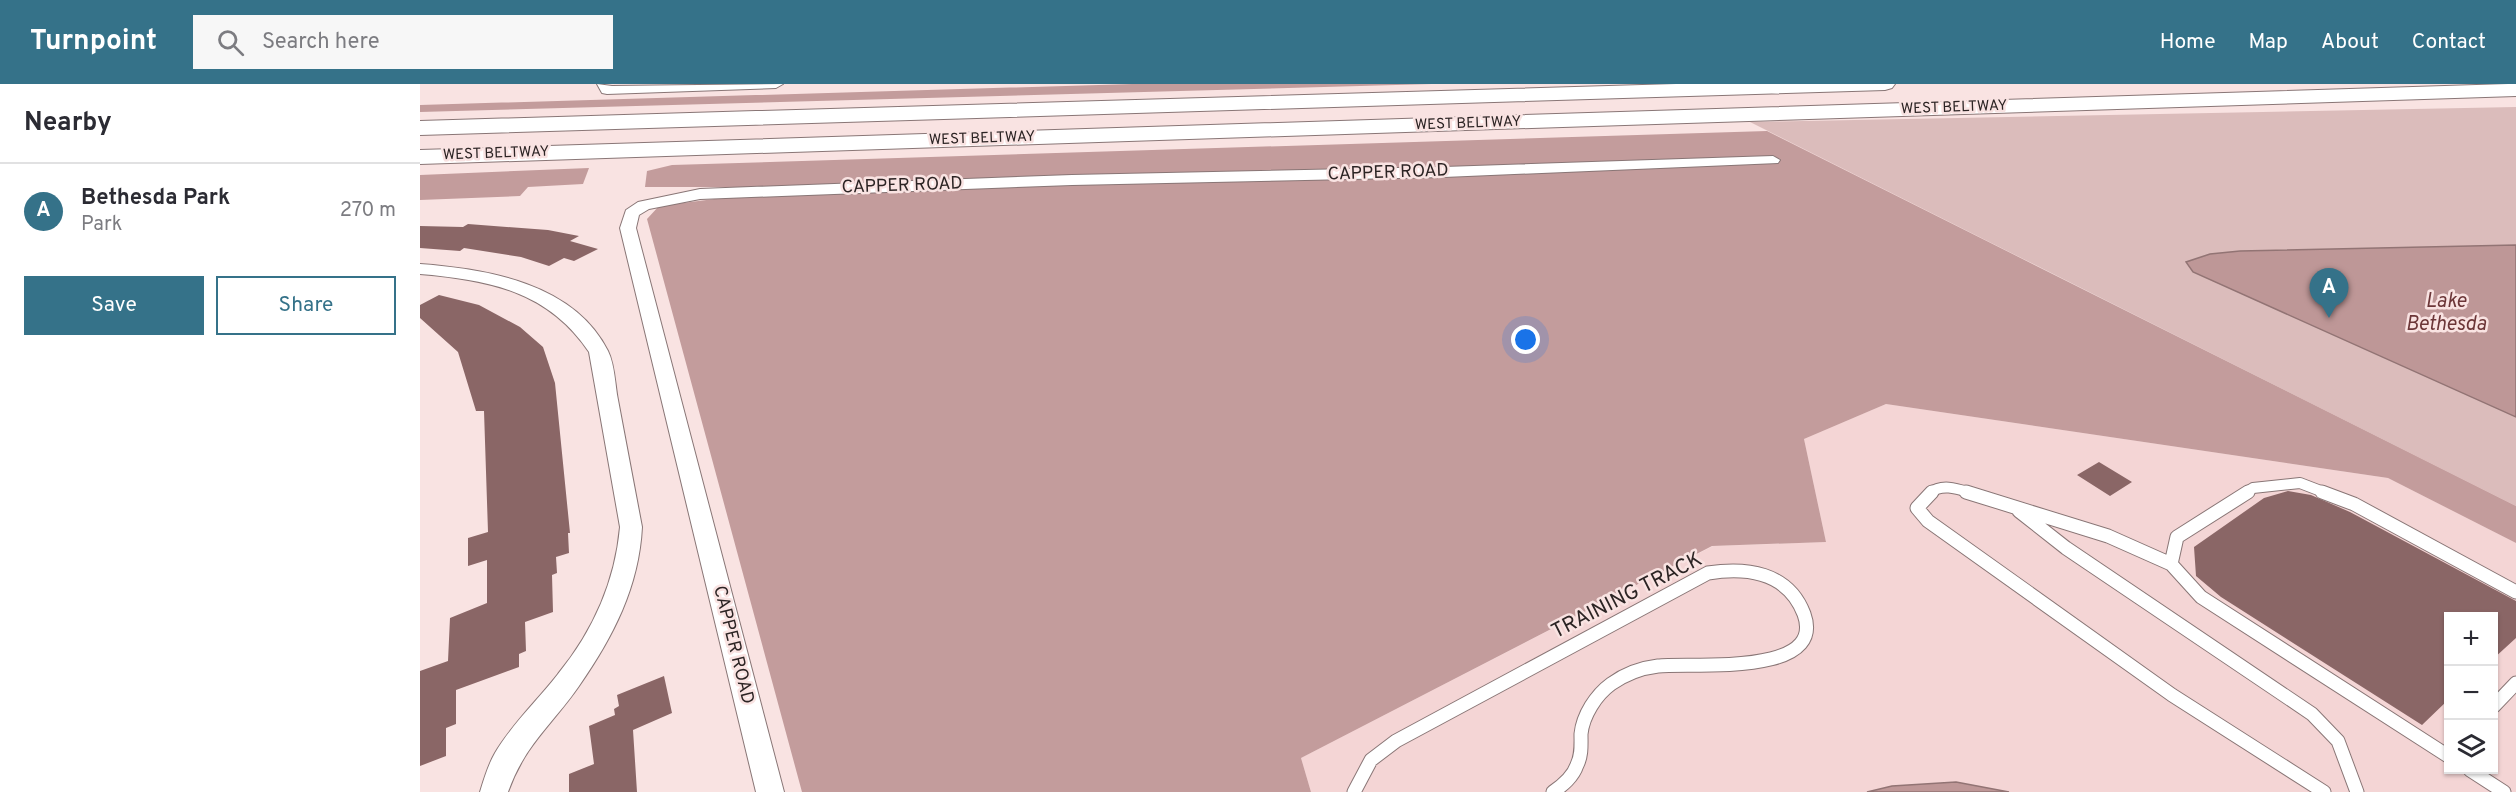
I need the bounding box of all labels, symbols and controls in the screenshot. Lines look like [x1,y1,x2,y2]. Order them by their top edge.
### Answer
search box [193,15,613,69]
text: Turnpoint [30,24,157,60]
icon: search [214,26,247,59]
text: Search here [262,29,379,56]
text: Home [2160,29,2216,56]
text: Map [2249,29,2288,56]
text: About [2321,29,2379,56]
text: Contact [2412,29,2486,56]
street label: WEST BELTWAY [1900,97,2008,119]
text: Nearby [24,107,112,140]
street label: WEST BELTWAY [1414,113,1522,135]
street label: WEST BELTWAY [928,128,1036,150]
street label: WEST BELTWAY [442,143,550,165]
street label: CAPPER ROAD [1327,159,1449,187]
street label: CAPPER ROAD [841,172,963,200]
text: Bethesda Park [81,185,230,212]
text: A [36,198,51,224]
text: 270 m [340,198,396,224]
text: Park [81,212,122,238]
pin: A [2310,268,2348,318]
button: Save [24,276,204,335]
button: Share [216,276,396,335]
water label: Lake Bethesda [2406,289,2487,338]
your location [1511,325,1540,354]
street label: TRAINING TRACK [1547,546,1707,646]
street label: CAPPER ROAD [707,583,759,707]
map controls [2444,612,2498,774]
button: + [2444,612,2498,666]
button: − [2444,666,2498,720]
button: layers [2444,720,2498,774]

